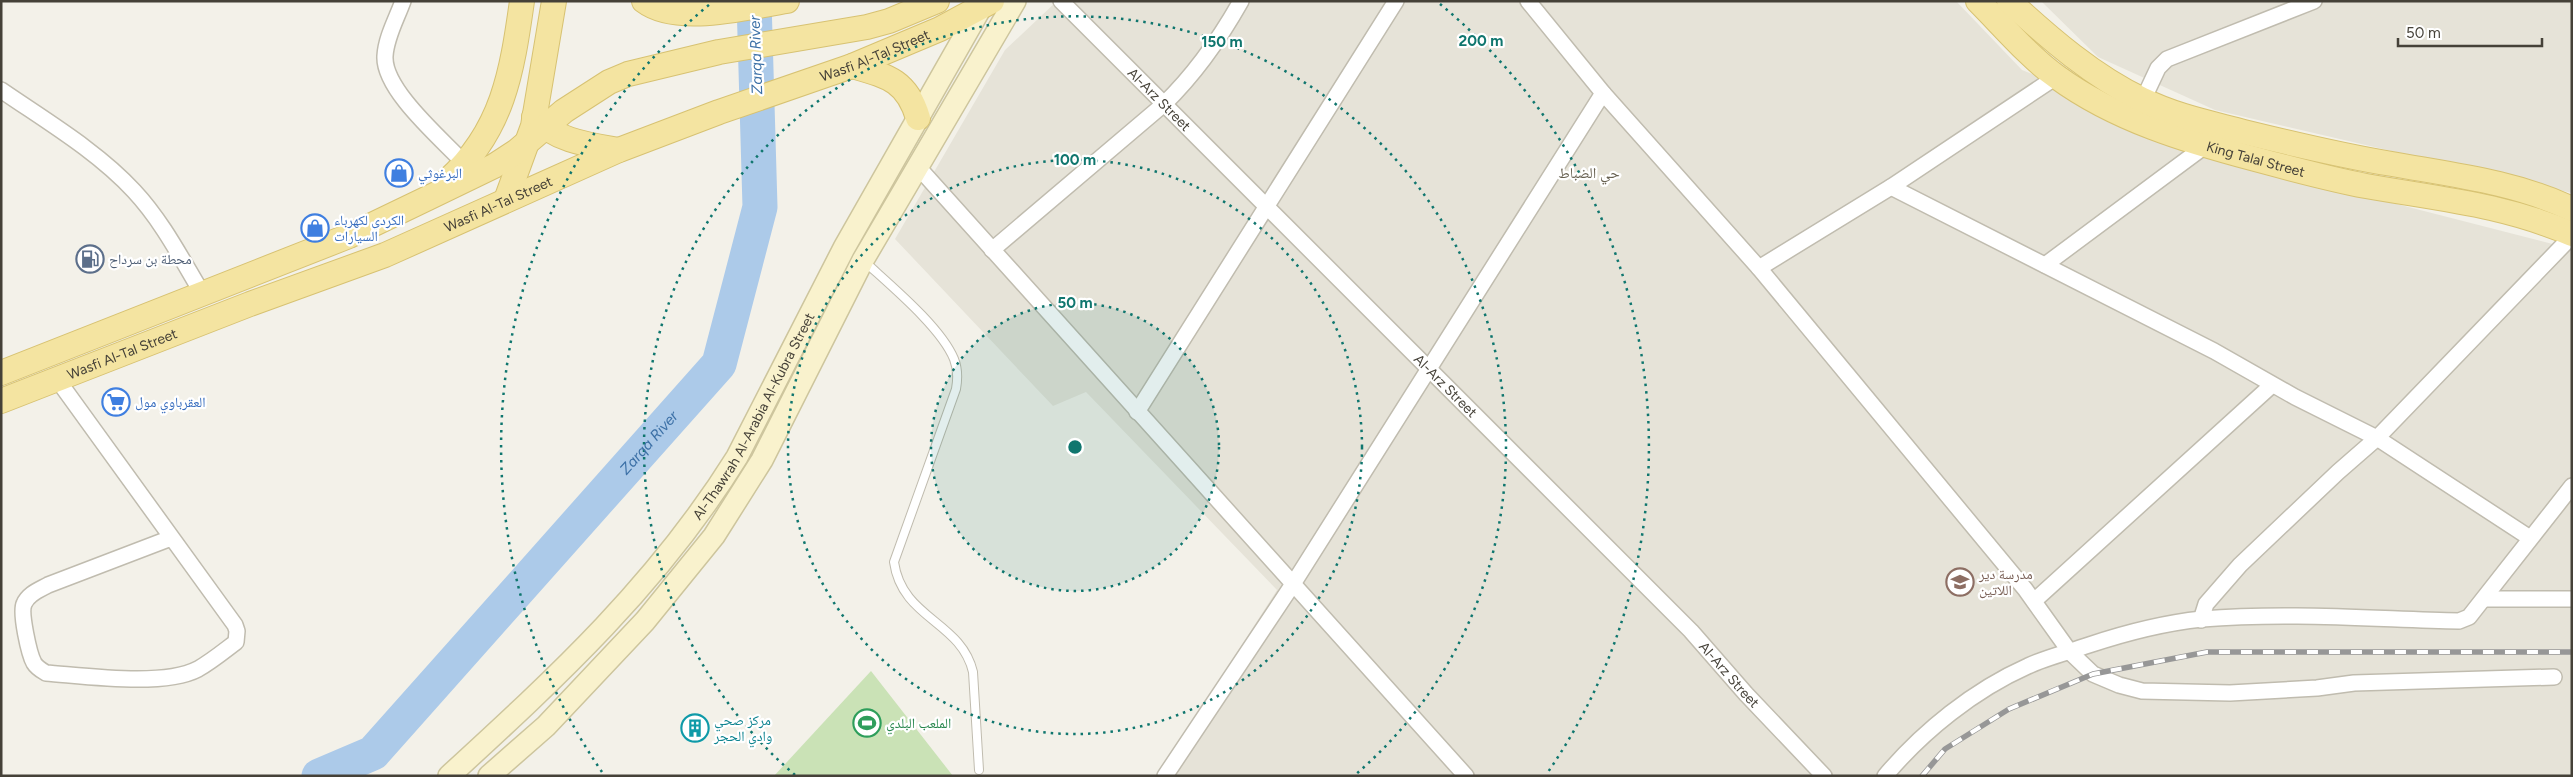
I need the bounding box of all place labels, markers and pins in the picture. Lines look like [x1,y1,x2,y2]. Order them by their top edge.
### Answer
shop icon: البرغوثي [384,158,414,188]
place label: البرغوثي [418,165,462,185]
place label: الكردي لكهرباء السيارات [334,212,404,245]
shop icon: الكردي لكهرباء السيارات [300,213,330,243]
fuel station icon: محطة بن سرداح [75,244,105,274]
place label: محطة بن سرداح [109,251,192,269]
supermarket icon: العقرباوي مول [101,387,131,417]
place label: العقرباوي مول [135,394,206,414]
centre of rings [1066,438,1084,456]
place label: مدرسة دير اللاتين [1978,566,2033,599]
school or university icon: مدرسة دير اللاتين [1945,567,1975,597]
sports icon: الملعب البلدي [852,708,882,738]
place label: مركز صحي وادي الحجر [713,712,772,748]
building icon: مركز صحي وادي الحجر [680,713,710,743]
place label: الملعب البلدي [886,715,951,735]

